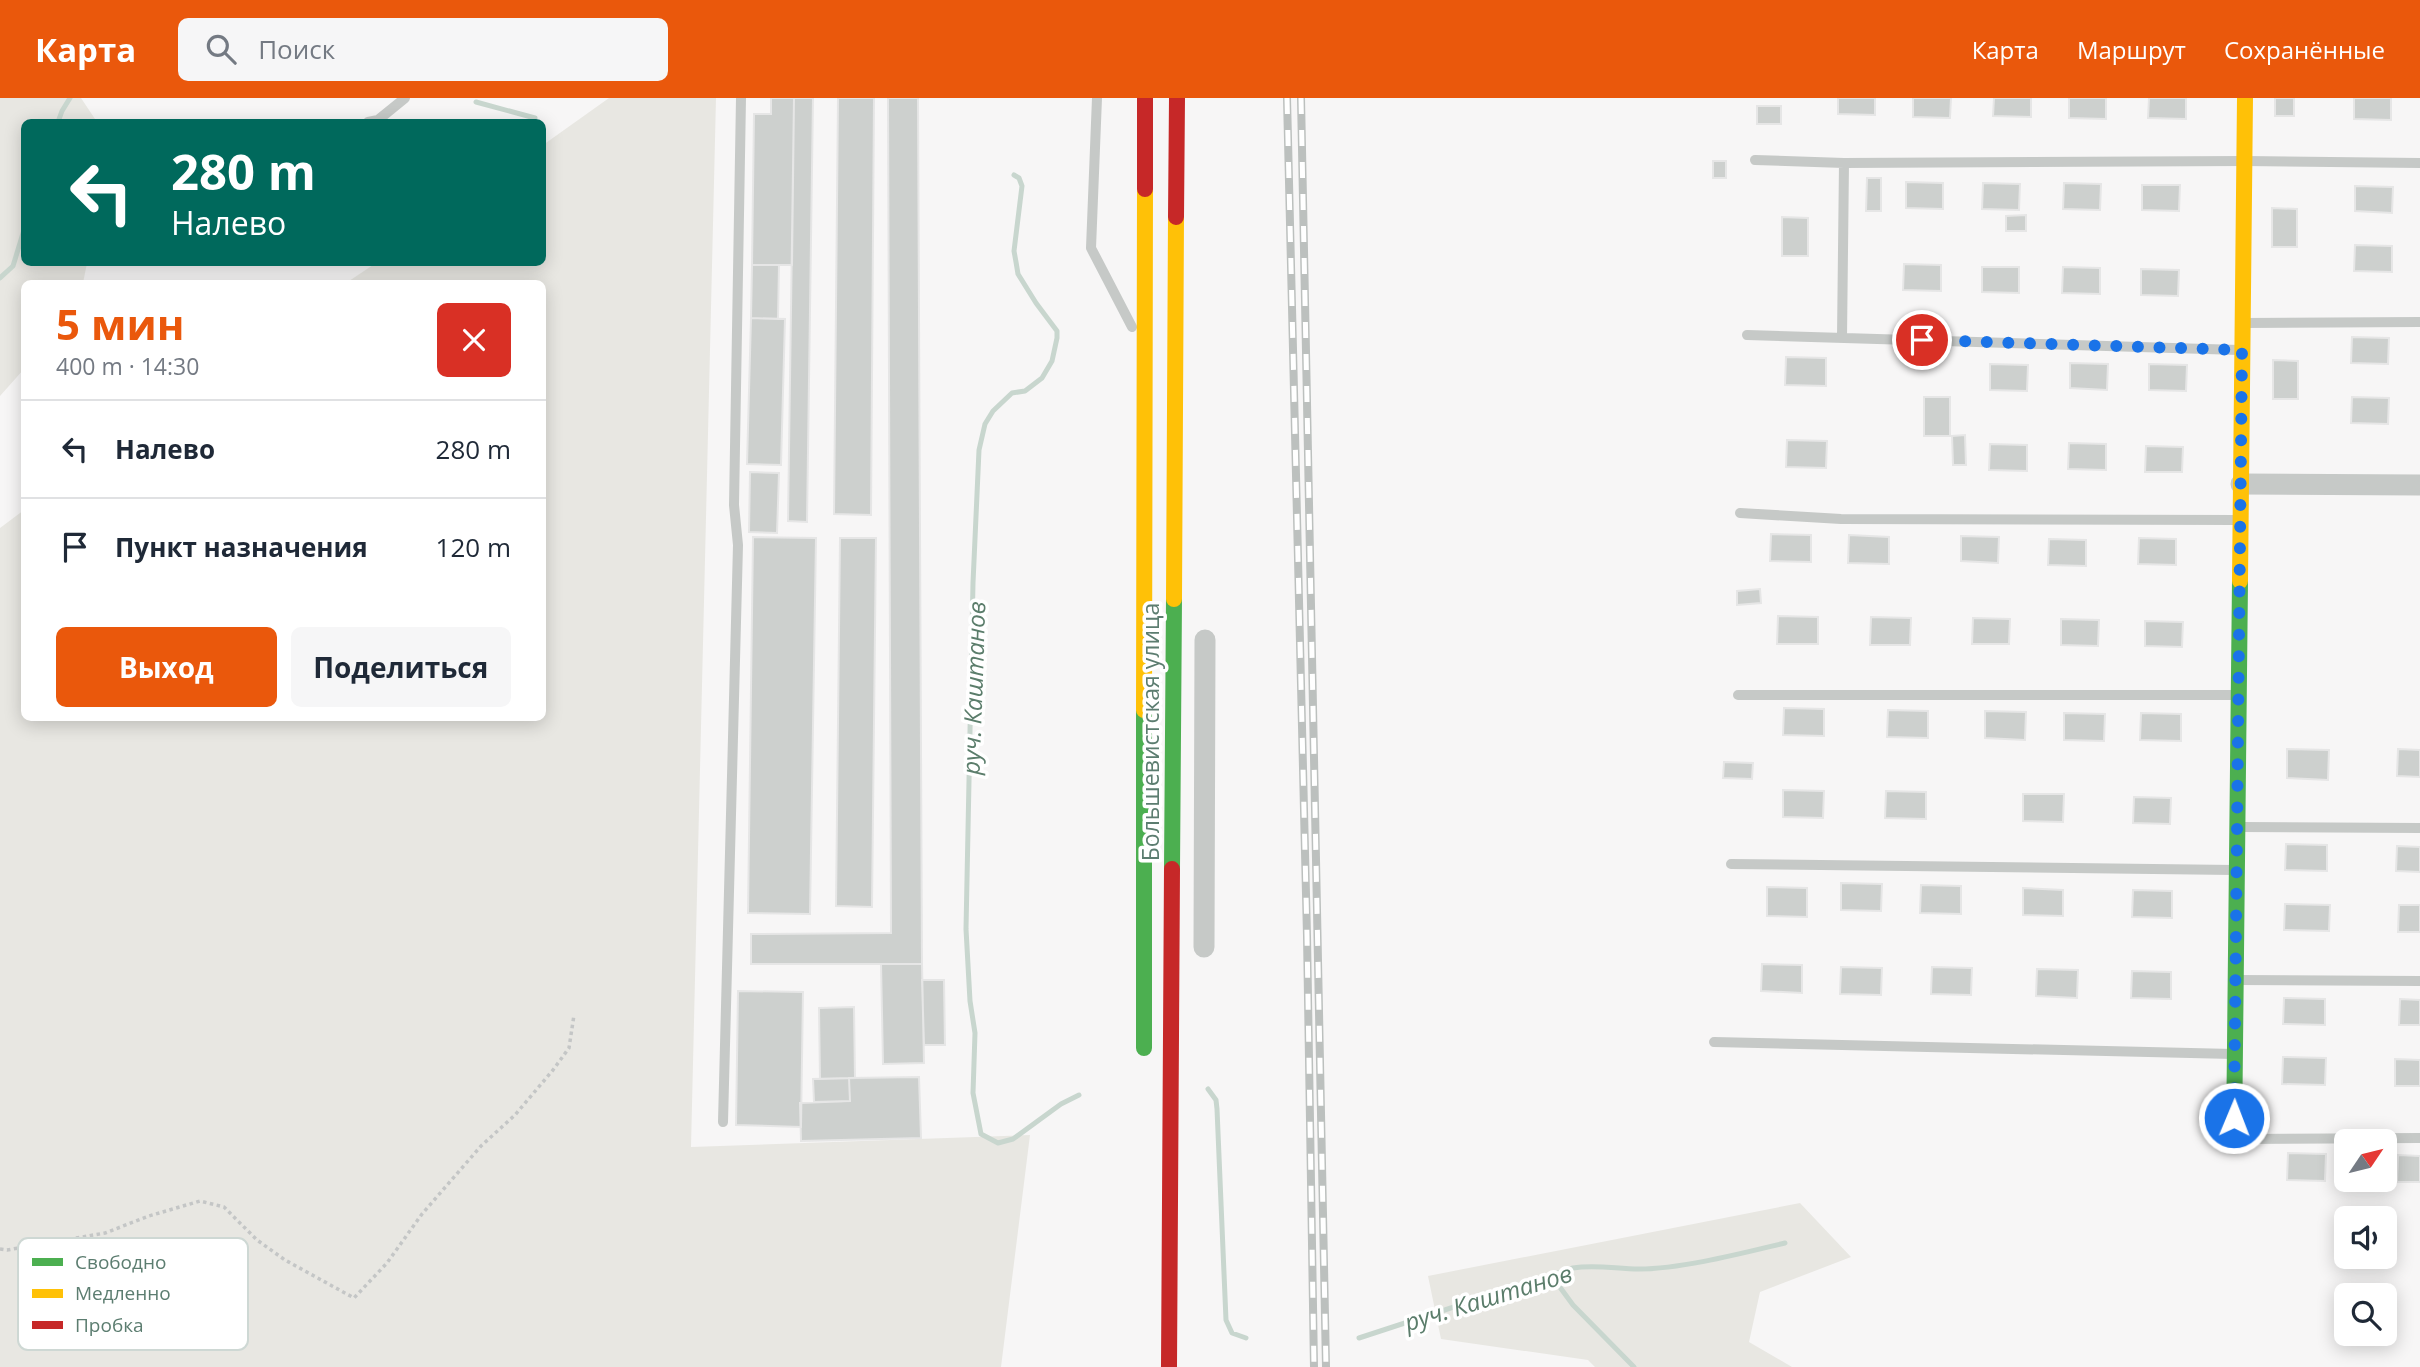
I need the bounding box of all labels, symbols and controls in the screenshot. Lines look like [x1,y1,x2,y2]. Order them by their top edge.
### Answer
search box [178,18,668,81]
text: Карта [35,27,136,72]
icon: search [202,30,240,68]
text: Поиск [258,31,335,67]
text: Карта [1972,33,2039,66]
text: Маршрут [2077,33,2186,66]
text: Сохранённые [2224,33,2385,66]
text: 280 m [171,138,316,204]
icon: left [56,147,147,238]
text: Налево [171,201,286,244]
text: 5 мин [56,295,184,352]
button: close [437,303,511,377]
pin [1892,310,1952,370]
icon: arrive [1903,321,1941,359]
text: 400 m · 14:30 [56,350,199,382]
icon: left [56,430,94,468]
text: Налево [115,431,215,467]
text: 280 m [436,431,511,467]
icon: arrive [56,528,94,566]
text: Пункт назначения [115,529,368,565]
text: 120 m [436,529,511,565]
water label: руч. Каштанов [953,601,993,776]
street label: Большевистская улица [1134,603,1166,861]
button: Выход [56,627,277,707]
button: Поделиться [291,627,511,707]
position arrow [2197,1081,2271,1155]
north arrow [2334,1129,2398,1192]
map controls [2334,1129,2397,1346]
button: sound [2334,1206,2397,1269]
legend [18,1238,248,1350]
text: Свободно [75,1249,166,1275]
water label: руч. Каштанов [1399,1256,1576,1338]
text: Медленно [75,1280,171,1306]
button: search [2334,1283,2397,1346]
text: Пробка [75,1312,144,1338]

